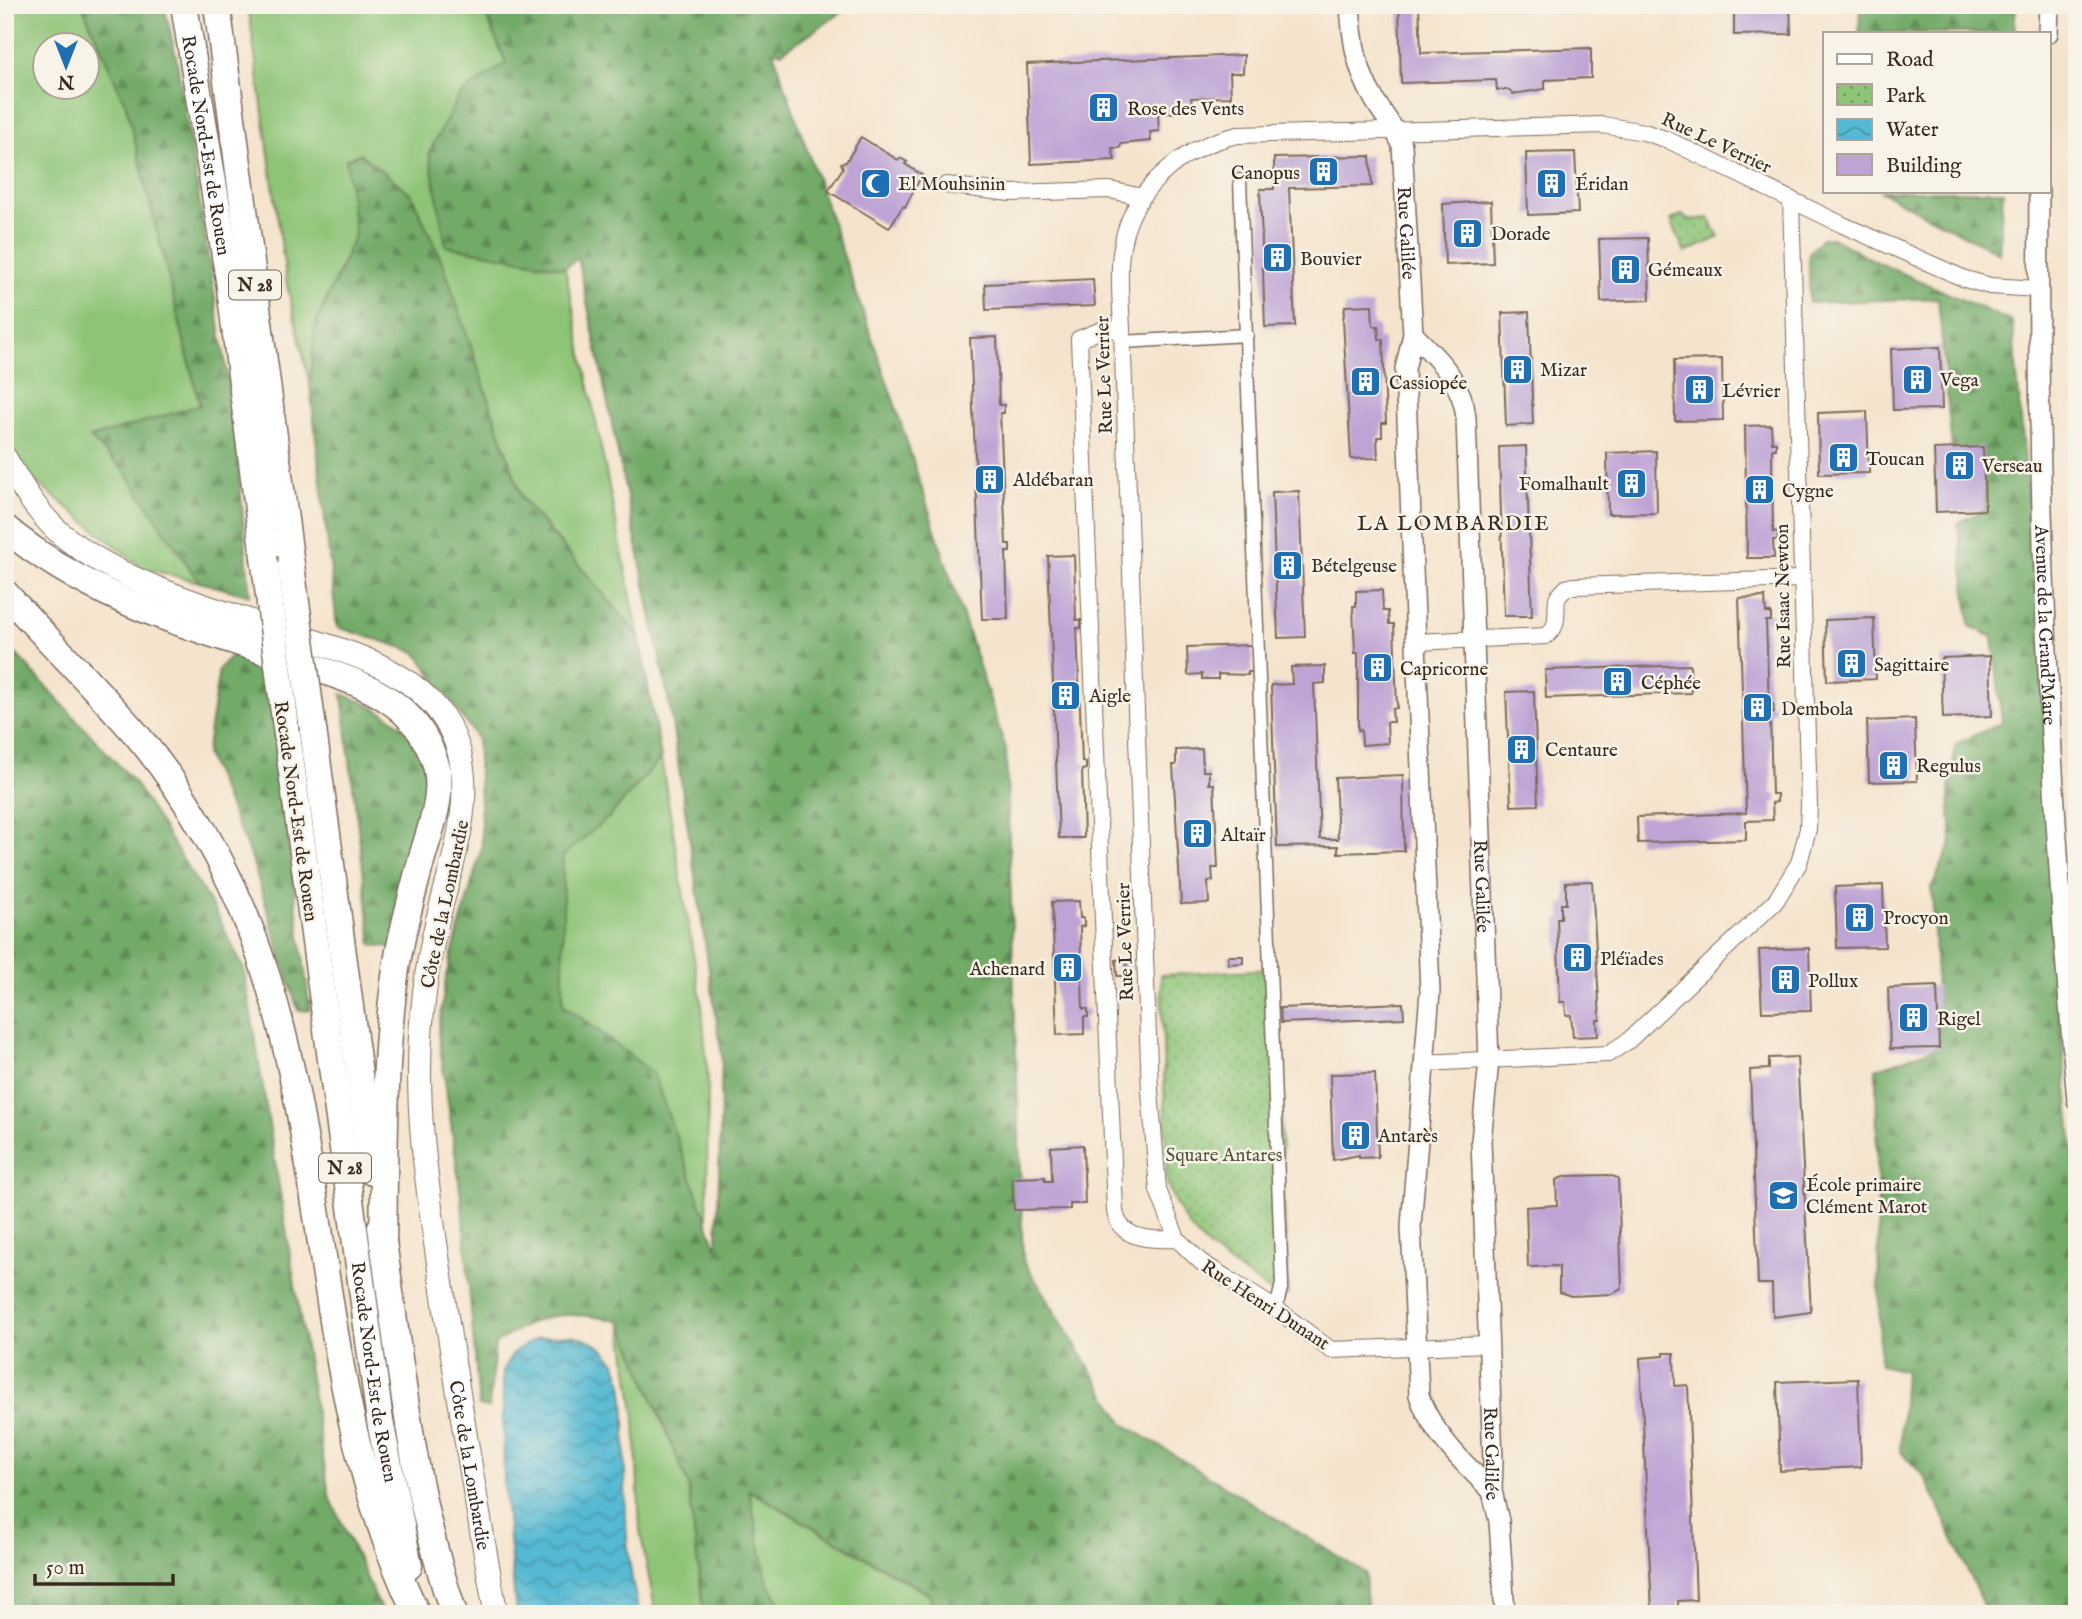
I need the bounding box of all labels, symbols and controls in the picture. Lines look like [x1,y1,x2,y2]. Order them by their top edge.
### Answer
north arrow [32,32,102,102]
legend [1823,32,2050,192]
street label: Rocade Nord-Est de Rouen [175,34,235,257]
text: Road [1886,47,1934,74]
text: N [57,69,75,93]
text: Park [1886,83,1927,110]
building icon: Rose des Vents [1087,91,1121,125]
place label: Rose des Vents [1127,98,1244,122]
street label: Rue Le Verrier [1657,108,1775,180]
text: Water [1886,117,1939,144]
text: Building [1886,153,1962,180]
building icon: Canopus [1306,155,1340,189]
place label: Canopus [1231,162,1300,186]
mosque icon: El Mouhsinin [858,166,892,200]
building icon: Éridan [1535,166,1569,200]
place label: Éridan [1575,172,1629,197]
place label: El Mouhsinin [898,173,1005,197]
street label: Rue Galilée [1390,186,1420,281]
building icon: Dorade [1451,216,1485,250]
place label: Dorade [1491,223,1551,247]
building icon: Bouvier [1260,241,1294,275]
place label: Bouvier [1300,248,1362,272]
building icon: Gémeaux [1608,252,1642,286]
place label: Gémeaux [1648,259,1722,283]
road number: N 28 [229,270,281,300]
street label: Rue Le Verrier [1091,315,1119,435]
building icon: Mizar [1500,352,1534,386]
place label: Mizar [1540,359,1587,383]
building icon: Vega [1900,362,1934,396]
building icon: Cassiopée [1349,365,1383,399]
place label: Vega [1939,369,1979,393]
place label: Cassiopée [1389,372,1467,396]
building icon: Lévrier [1682,373,1716,407]
place label: Lévrier [1722,380,1781,404]
building icon: Toucan [1826,441,1860,475]
place label: Toucan [1866,448,1925,472]
building icon: Verseau [1942,448,1976,482]
place label: Verseau [1981,455,2043,479]
building icon: Aldébaran [973,462,1007,496]
building icon: Fomalhault [1615,466,1649,500]
place label: Aldébaran [1012,469,1094,493]
place label: Fomalhault [1519,473,1609,497]
building icon: Cygne [1742,473,1776,507]
place label: Cygne [1782,480,1834,504]
district label: LA LOMBARDIE [1357,511,1551,538]
street label: Rue Isaac Newton [1771,523,1797,668]
street label: Avenue de la Grand'Mare [2028,523,2060,726]
building icon: Bételgeuse [1271,548,1305,582]
place label: Bételgeuse [1311,555,1397,579]
building icon: Sagittaire [1834,647,1868,681]
building icon: Capricorne [1360,651,1394,685]
place label: Sagittaire [1874,654,1950,678]
place label: Capricorne [1400,658,1488,682]
building icon: Céphée [1601,665,1635,699]
place label: Céphée [1641,672,1701,696]
building icon: Aigle [1049,678,1083,712]
place label: Aigle [1088,685,1131,709]
building icon: Dembola [1741,691,1775,725]
place label: Dembola [1781,698,1854,722]
street label: Rocade Nord-Est de Rouen [268,699,322,923]
building icon: Centaure [1505,732,1539,766]
place label: Centaure [1545,739,1618,763]
building icon: Regulus [1876,748,1910,782]
place label: Regulus [1916,755,1981,779]
building icon: Altaïr [1181,817,1215,851]
street label: Côte de la Lombardie [416,818,476,991]
place label: Altaïr [1220,824,1266,848]
street label: Rue Galilée [1467,839,1494,933]
street label: Rue Le Verrier [1112,882,1140,1002]
building icon: Procyon [1843,900,1877,934]
place label: Procyon [1883,907,1949,931]
building icon: Pléïades [1560,941,1594,975]
place label: Pléïades [1600,948,1664,972]
building icon: Achenard [1051,951,1085,985]
place label: Achenard [969,958,1046,982]
building icon: Pollux [1768,963,1802,997]
place label: Pollux [1808,970,1858,994]
building icon: Rigel [1897,1001,1931,1035]
place label: Rigel [1937,1008,1981,1032]
building icon: Antarès [1338,1118,1372,1152]
place label: Antarès [1377,1125,1438,1149]
park label: Square Antares [1165,1144,1283,1168]
road number: N 28 [319,1154,371,1182]
place label: École primaire Clément Marot [1806,1173,1928,1220]
school or university icon: École primaire Clément Marot [1766,1178,1800,1212]
street label: Rue Henri Dunant [1196,1255,1334,1356]
street label: Rocade Nord-Est de Rouen [345,1260,402,1485]
street label: Côte de la Lombardie [443,1379,495,1552]
street label: Rue Galilée [1477,1406,1504,1503]
scale bar [35,1542,173,1586]
text: 50 m [46,1555,85,1582]

